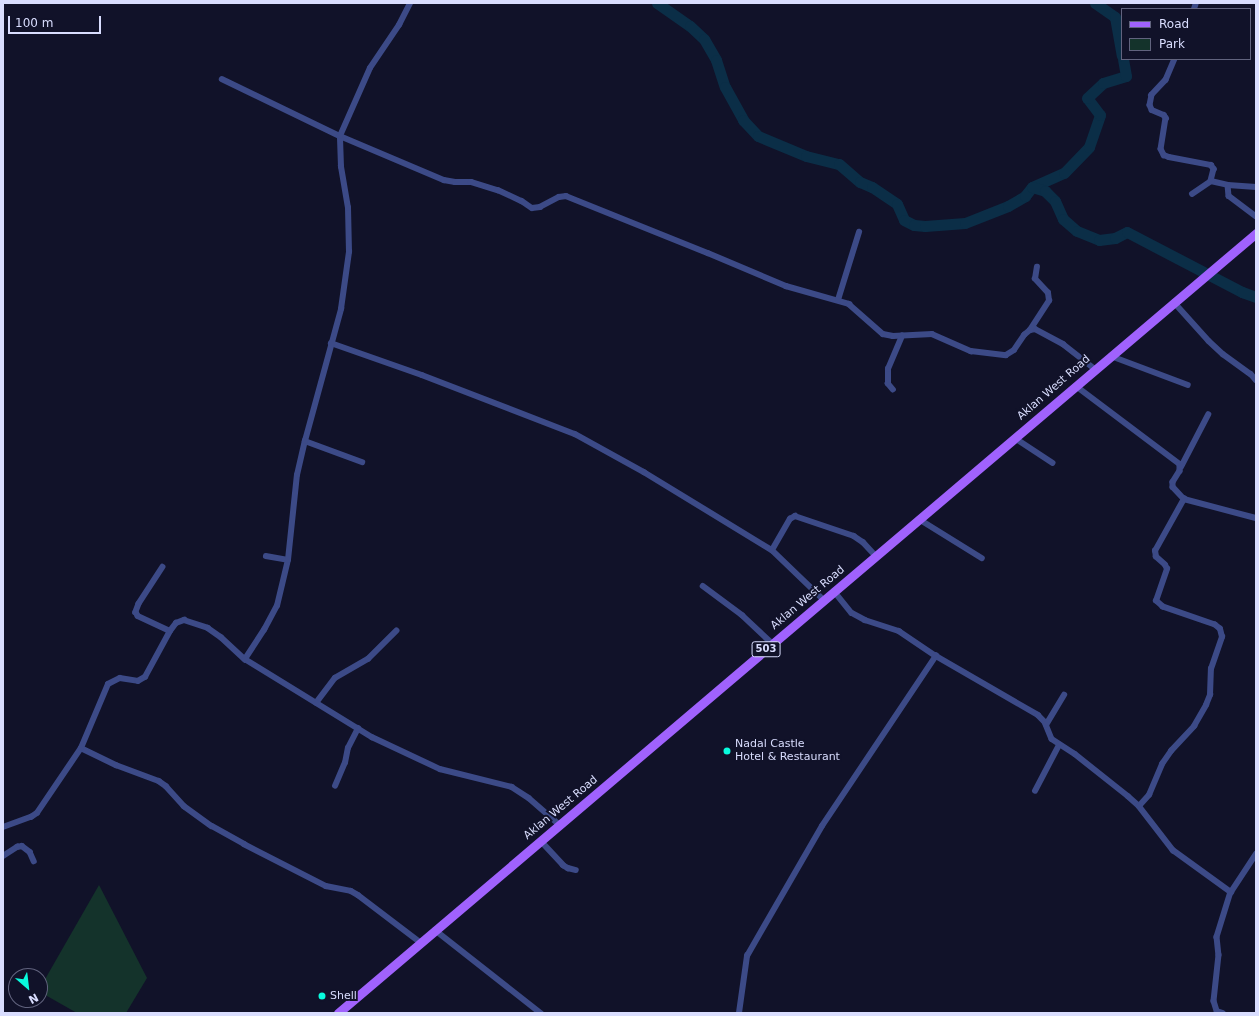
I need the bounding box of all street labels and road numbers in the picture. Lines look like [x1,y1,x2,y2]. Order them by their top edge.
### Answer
street label: Aklan West Road [1015,353,1093,423]
street label: Aklan West Road [768,563,848,633]
road number: 503 [751,641,781,657]
street label: Aklan West Road [521,773,601,843]

